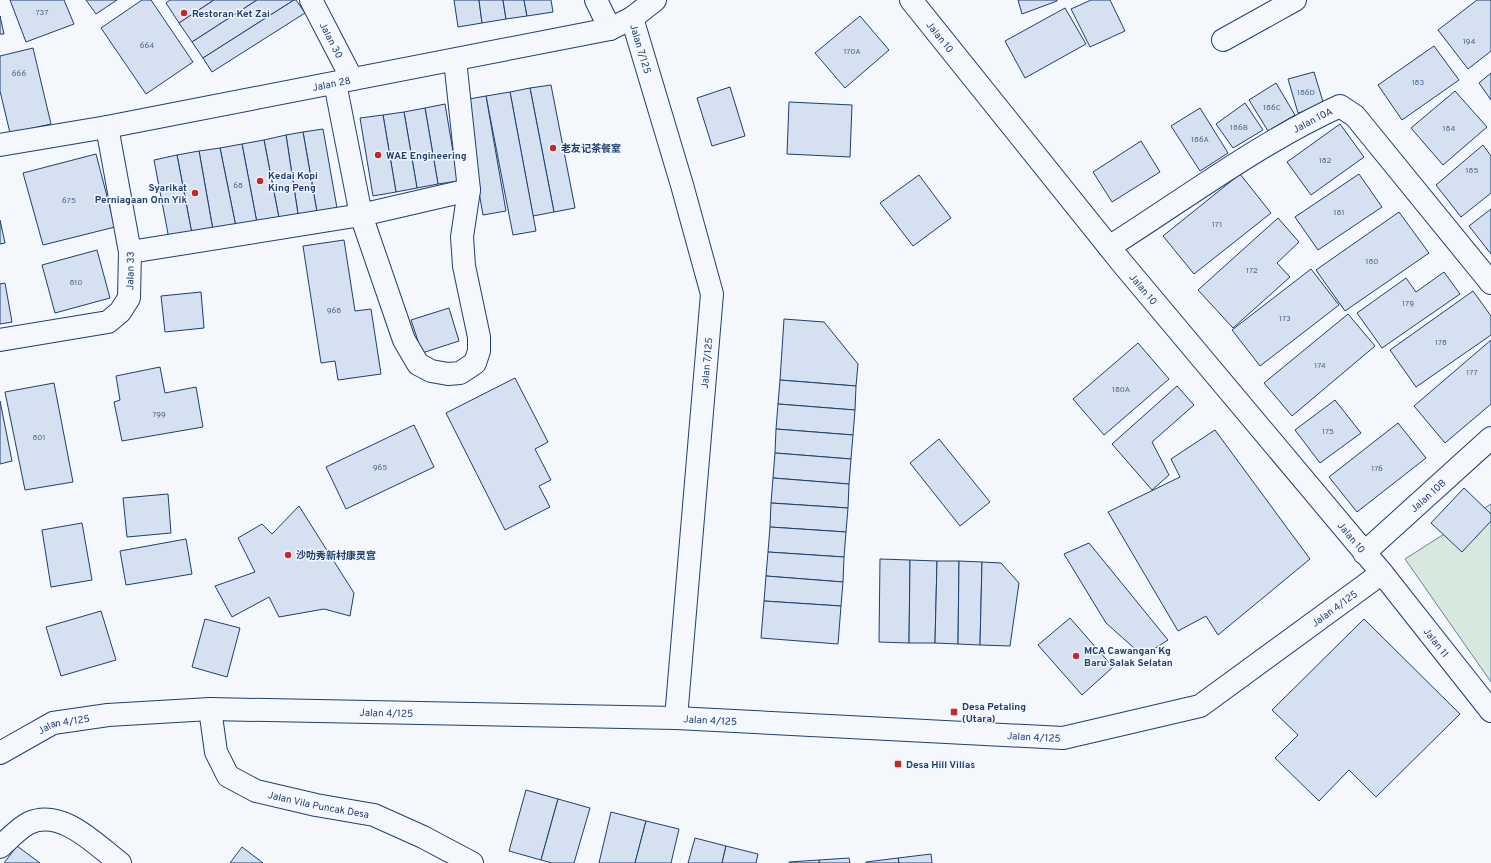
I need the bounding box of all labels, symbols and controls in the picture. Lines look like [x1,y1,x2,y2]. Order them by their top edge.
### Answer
house number: 737 [36,8,48,18]
marker: Restoran Ket Zai [179,8,189,18]
place label: Restoran Ket Zai [192,8,270,21]
street label: Jalan 10 [923,19,956,56]
street label: Jalan 30 [316,20,345,61]
street label: Jalan 7/125 [626,23,653,76]
house number: 194 [1463,37,1475,47]
house number: 664 [140,41,154,51]
house number: 170A [843,47,861,57]
house number: 666 [12,69,26,79]
street label: Jalan 28 [311,75,352,95]
house number: 183 [1412,78,1425,88]
house number: 186D [1297,88,1315,98]
house number: 186C [1263,103,1281,113]
street label: Jalan 10A [1291,105,1335,137]
house number: 186B [1230,123,1248,133]
house number: 184 [1443,124,1455,134]
house number: 186A [1191,135,1210,145]
marker: 老友记茶餐室 [548,143,558,153]
place label: 老友记茶餐室 [561,143,621,156]
marker: WAE Engineering [373,150,383,160]
place label: WAE Engineering [386,150,467,163]
house number: 182 [1319,156,1331,166]
house number: 185 [1466,166,1478,176]
place label: Kedai Kopi King Peng [268,170,318,195]
marker: Kedai Kopi King Peng [255,176,265,186]
house number: 68 [233,181,243,191]
place label: Syarikat Perniagaan Onn Yik [95,182,187,207]
marker: Syarikat Perniagaan Onn Yik [190,188,200,198]
house number: 675 [62,196,76,206]
house number: 181 [1334,208,1344,218]
house number: 171 [1212,220,1222,230]
street label: Jalan 33 [124,251,138,290]
house number: 180 [1366,257,1378,267]
house number: 172 [1246,266,1258,276]
street label: Jalan 10 [1126,272,1159,308]
house number: 810 [70,278,83,288]
house number: 179 [1402,299,1414,309]
house number: 968 [327,306,341,316]
house number: 173 [1279,314,1291,324]
street label: Jalan 7/125 [699,337,716,389]
house number: 178 [1435,338,1447,348]
house number: 174 [1314,361,1326,371]
house number: 177 [1466,368,1478,378]
house number: 180A [1112,385,1131,395]
house number: 799 [152,410,166,420]
house number: 175 [1322,427,1334,437]
house number: 801 [33,433,45,443]
house number: 965 [373,463,387,473]
house number: 176 [1371,464,1383,474]
street label: Jalan 10B [1408,477,1449,516]
street label: Jalan 10 [1334,520,1368,556]
place label: 沙叻秀新村康灵宫 [296,549,376,563]
marker: 沙叻秀新村康灵宫 [283,550,293,560]
street label: Jalan 4/125 [1309,588,1361,630]
street label: Jalan 11 [1420,626,1451,661]
place label: MCA Cawangan Kg Baru Salak Selatan [1084,645,1173,670]
marker: MCA Cawangan Kg Baru Salak Selatan [1071,651,1081,661]
place label: Desa Petaling (Utara) [962,701,1026,726]
street label: Jalan 4/125 [359,707,413,721]
marker: Desa Petaling (Utara) [949,707,959,717]
street label: Jalan 4/125 [36,713,91,738]
street label: Jalan 4/125 [683,713,737,729]
street label: Jalan 4/125 [1006,730,1061,746]
marker: Desa Hill Villas [893,759,903,769]
place label: Desa Hill Villas [906,759,975,772]
street label: Jalan Vila Puncak Desa [266,789,370,822]

